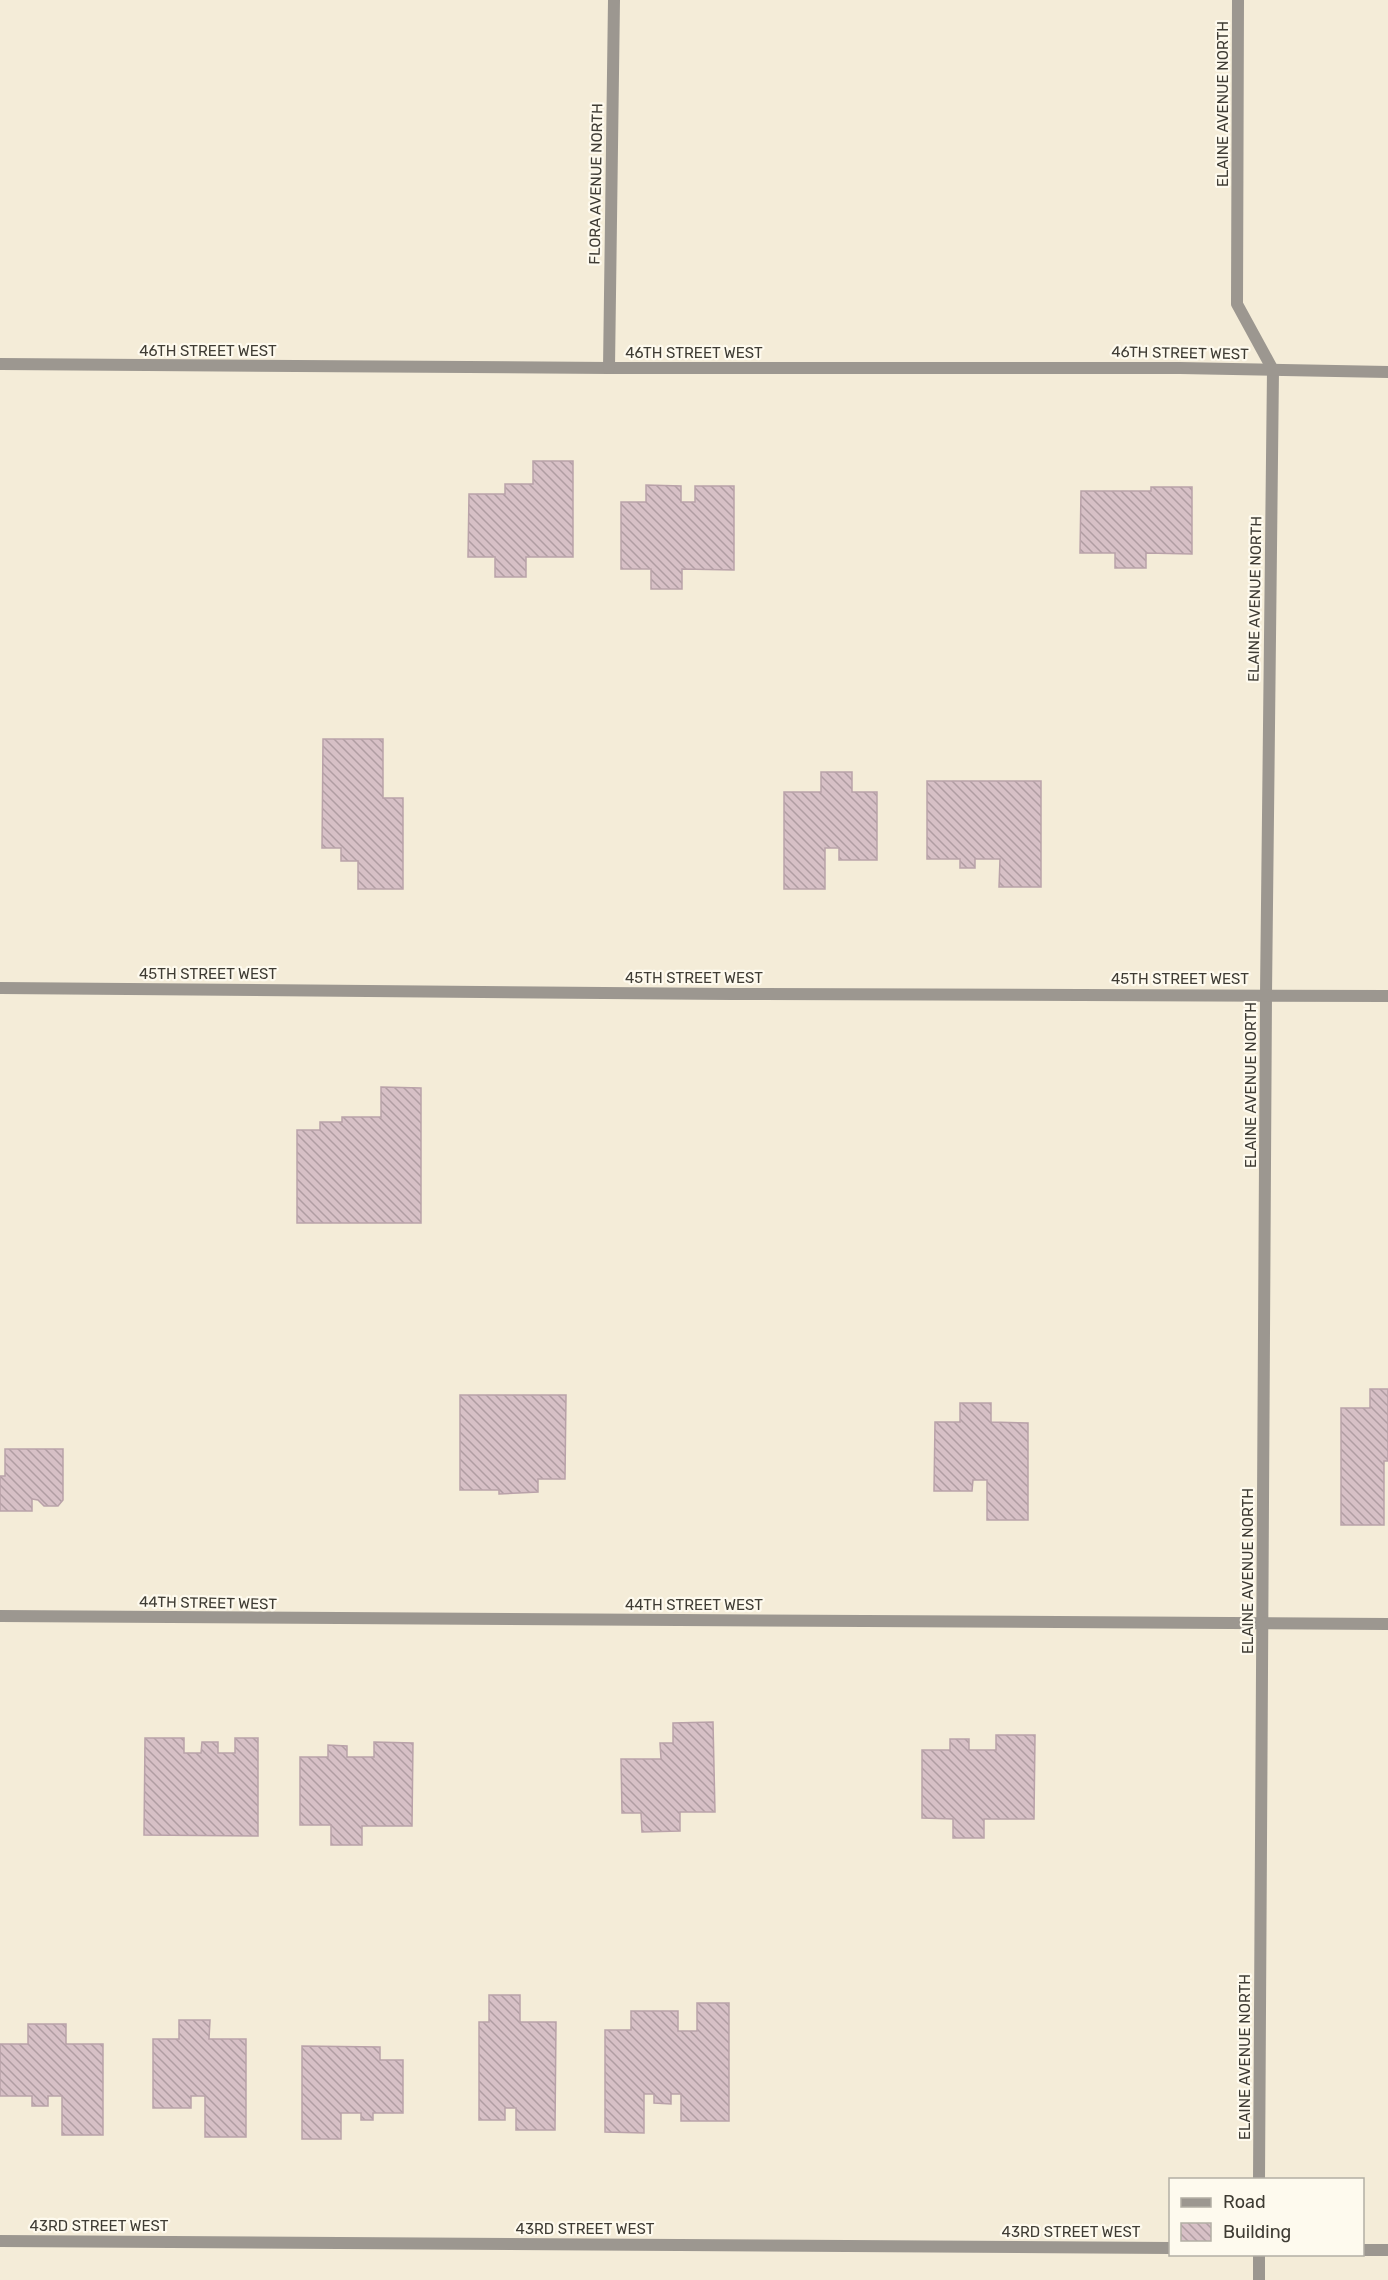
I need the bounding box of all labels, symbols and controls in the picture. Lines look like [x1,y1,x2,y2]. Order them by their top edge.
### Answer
street label: ELAINE AVENUE NORTH [1214,21,1232,187]
street label: FLORA AVENUE NORTH [586,103,606,265]
street label: 46TH STREET WEST [139,342,277,360]
street label: 46TH STREET WEST [1111,343,1249,363]
street label: 46TH STREET WEST [625,344,763,362]
street label: ELAINE AVENUE NORTH [1245,516,1265,682]
street label: 45TH STREET WEST [139,965,277,983]
street label: 45TH STREET WEST [625,969,763,987]
street label: 45TH STREET WEST [1111,970,1249,988]
street label: ELAINE AVENUE NORTH [1242,1002,1260,1168]
street label: ELAINE AVENUE NORTH [1239,1488,1257,1654]
street label: 44TH STREET WEST [139,1593,277,1613]
street label: 44TH STREET WEST [625,1596,763,1614]
street label: ELAINE AVENUE NORTH [1236,1974,1254,2140]
legend [1169,2178,1364,2256]
text: Road [1223,2191,1266,2213]
street label: 43RD STREET WEST [30,2217,169,2235]
street label: 43RD STREET WEST [516,2220,655,2238]
text: Building [1223,2221,1291,2243]
street label: 43RD STREET WEST [1002,2223,1141,2241]

